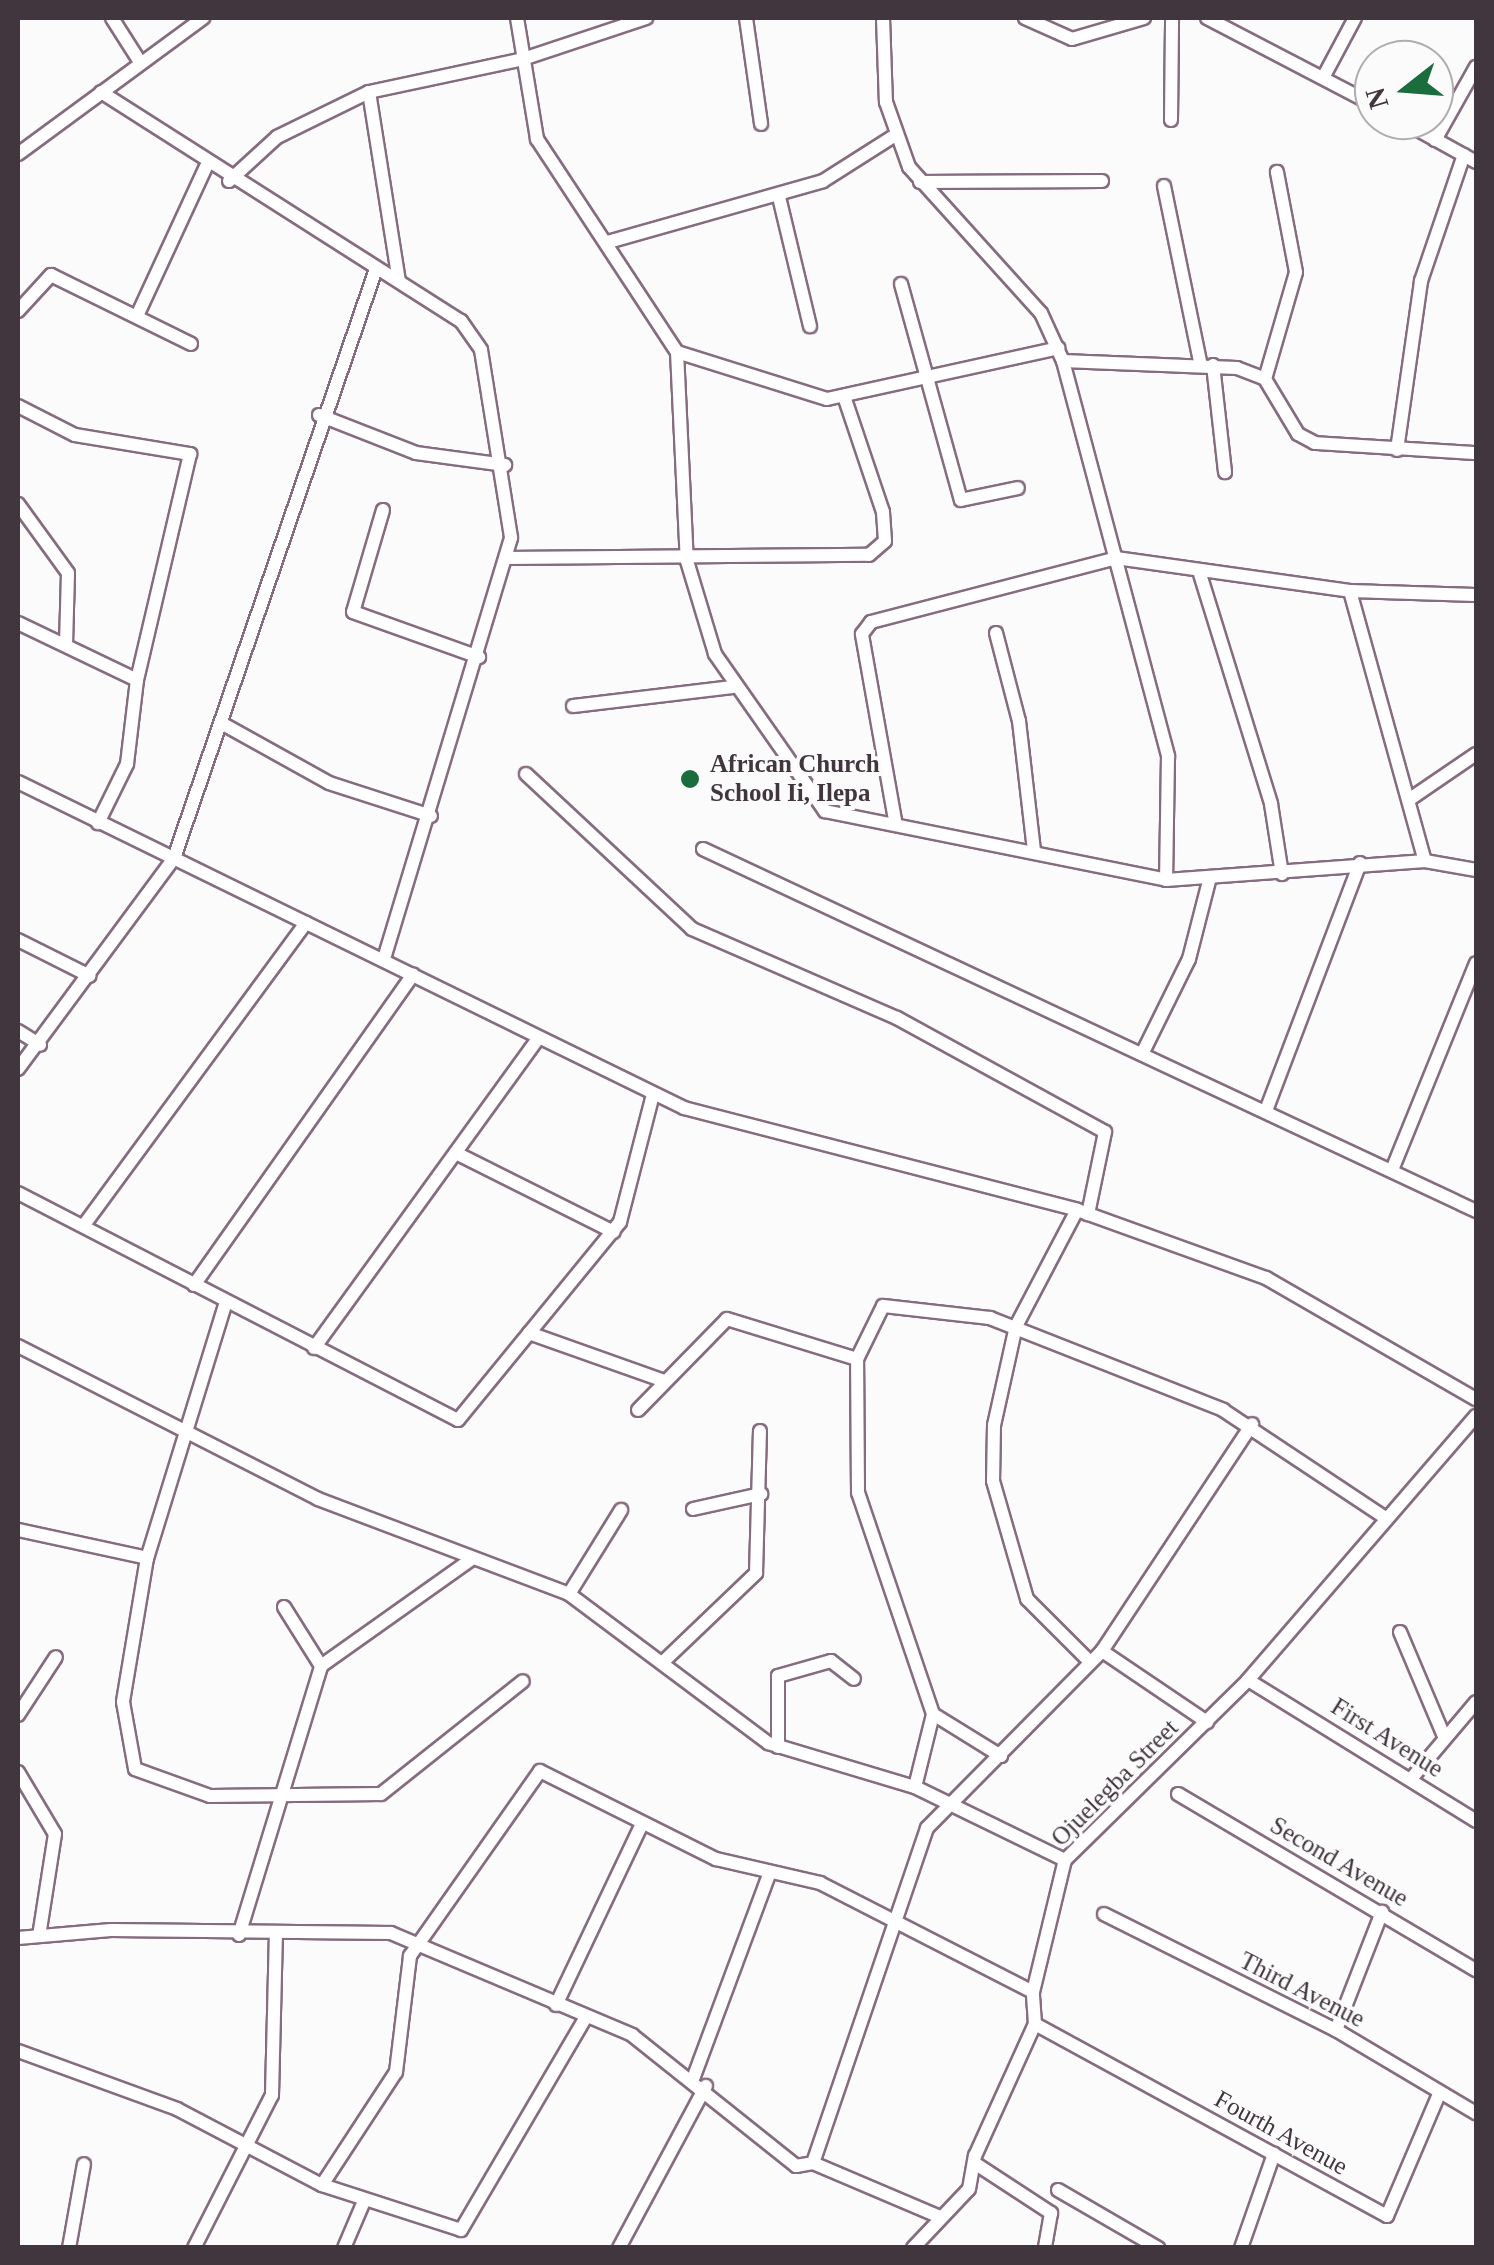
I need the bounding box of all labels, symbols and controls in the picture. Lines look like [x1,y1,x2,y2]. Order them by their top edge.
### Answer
north arrow [1354,40,1454,140]
text: N [1359,84,1395,113]
place label: African Church School Ii, Ilepa [710,750,880,809]
marker: African Church School Ii, Ilepa [679,768,701,790]
street label: First Avenue [1325,1691,1449,1785]
street label: Ojuelegba Street [1045,1713,1185,1853]
street label: Second Avenue [1264,1810,1414,1914]
street label: Third Avenue [1234,1945,1370,2035]
street label: Fourth Avenue [1209,2084,1353,2182]

